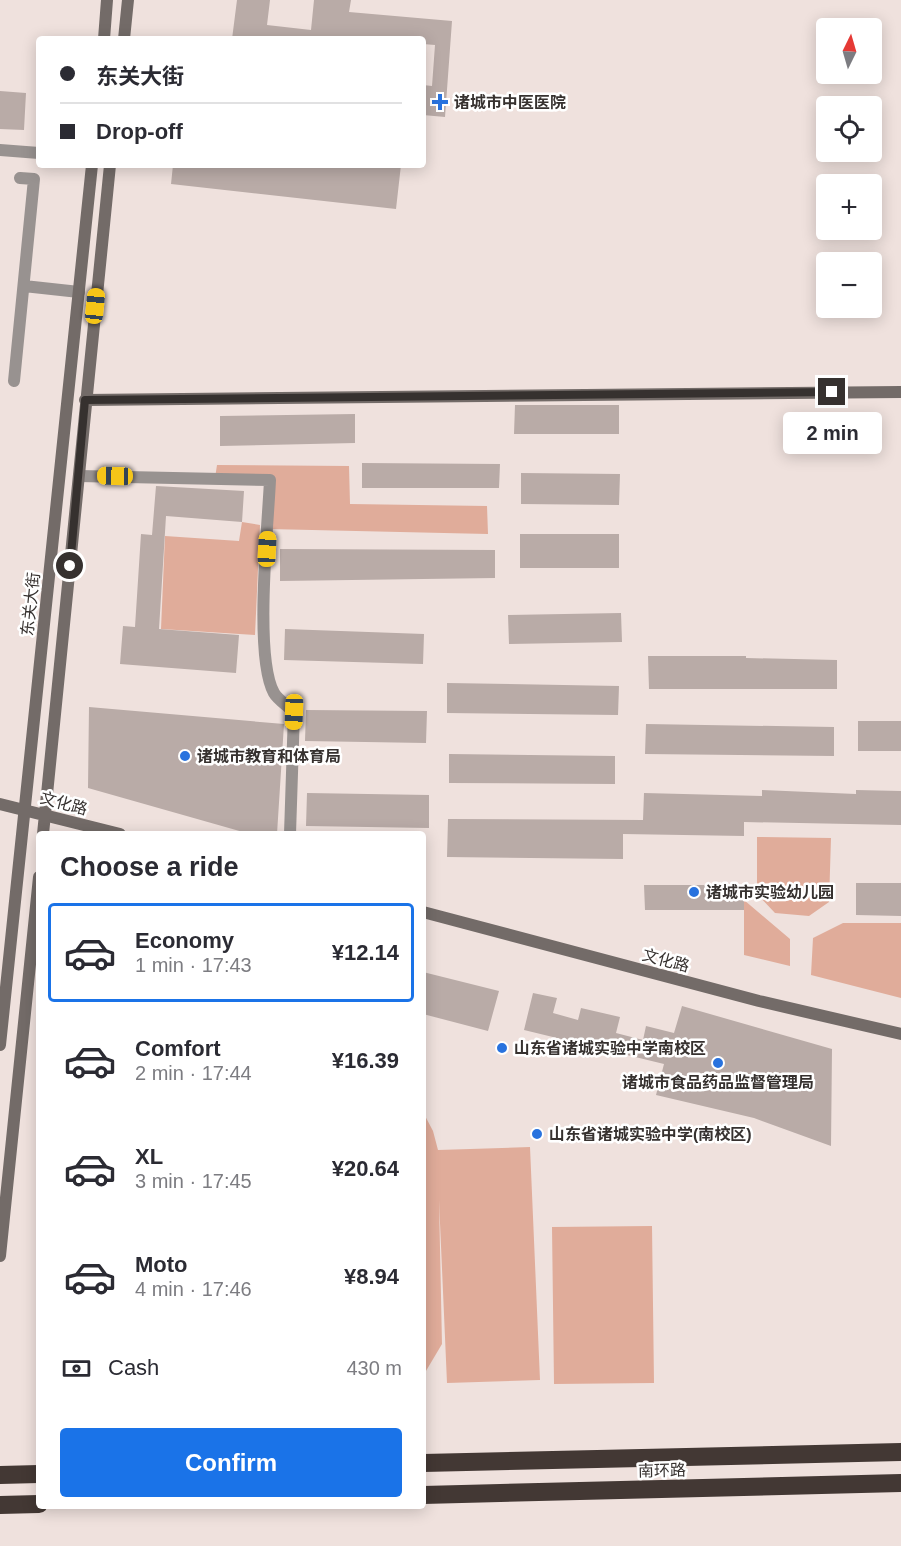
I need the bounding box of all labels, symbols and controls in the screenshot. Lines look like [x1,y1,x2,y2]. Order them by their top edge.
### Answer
north arrow [816,18,882,84]
map controls [816,18,882,318]
text: 东关大街 [96,64,184,89]
marker: 诸城市中医医院 [431,93,449,111]
place label: 诸城市中医医院 [454,93,566,111]
button: locate [816,96,882,162]
text: Drop-off [96,119,183,144]
button: + [816,174,882,240]
button: − [816,252,882,318]
car [84,287,106,325]
route end [818,378,845,405]
callout: 2 min [782,413,882,455]
text: 2 min [806,422,859,444]
car [97,467,133,485]
car [257,531,277,567]
route start [56,552,83,579]
street label: 东关大街 [19,571,42,637]
car [284,694,304,730]
place label: 诸城市教育和体育局 [197,747,341,765]
marker: 诸城市教育和体育局 [178,749,192,763]
street label: 文化路 [38,789,89,818]
text: Choose a ride [60,852,239,882]
place label: 诸城市实验幼儿园 [706,883,834,901]
marker: 诸城市实验幼儿园 [687,885,701,899]
icon: car [63,926,117,980]
text: Economy [135,928,234,953]
text: ¥12.14 [332,940,399,965]
street label: 文化路 [640,946,691,975]
text: 1 min · 17:43 [135,954,252,976]
icon: car [63,1034,117,1088]
text: Comfort [135,1036,221,1061]
place label: 山东省诸城实验中学南校区 [514,1039,706,1057]
marker: 山东省诸城实验中学南校区 [495,1041,509,1055]
text: ¥16.39 [332,1048,399,1073]
marker: 诸城市食品药品监督管理局 [711,1056,725,1070]
text: 2 min · 17:44 [135,1062,252,1084]
place label: 诸城市食品药品监督管理局 [622,1073,814,1091]
place label: 山东省诸城实验中学(南校区) [549,1125,752,1143]
marker: 山东省诸城实验中学(南校区) [530,1127,544,1141]
icon: car [63,1142,117,1196]
text: XL [135,1144,163,1169]
text: ¥20.64 [332,1156,399,1181]
text: 3 min · 17:45 [135,1170,252,1192]
icon: car [63,1250,117,1304]
text: Moto [135,1252,188,1277]
text: ¥8.94 [344,1264,399,1289]
text: 4 min · 17:46 [135,1278,252,1300]
icon: cash [60,1352,93,1385]
text: Cash [108,1355,159,1380]
text: 430 m [346,1357,402,1379]
button: Confirm [60,1428,402,1497]
street label: 南环路 [638,1462,686,1479]

